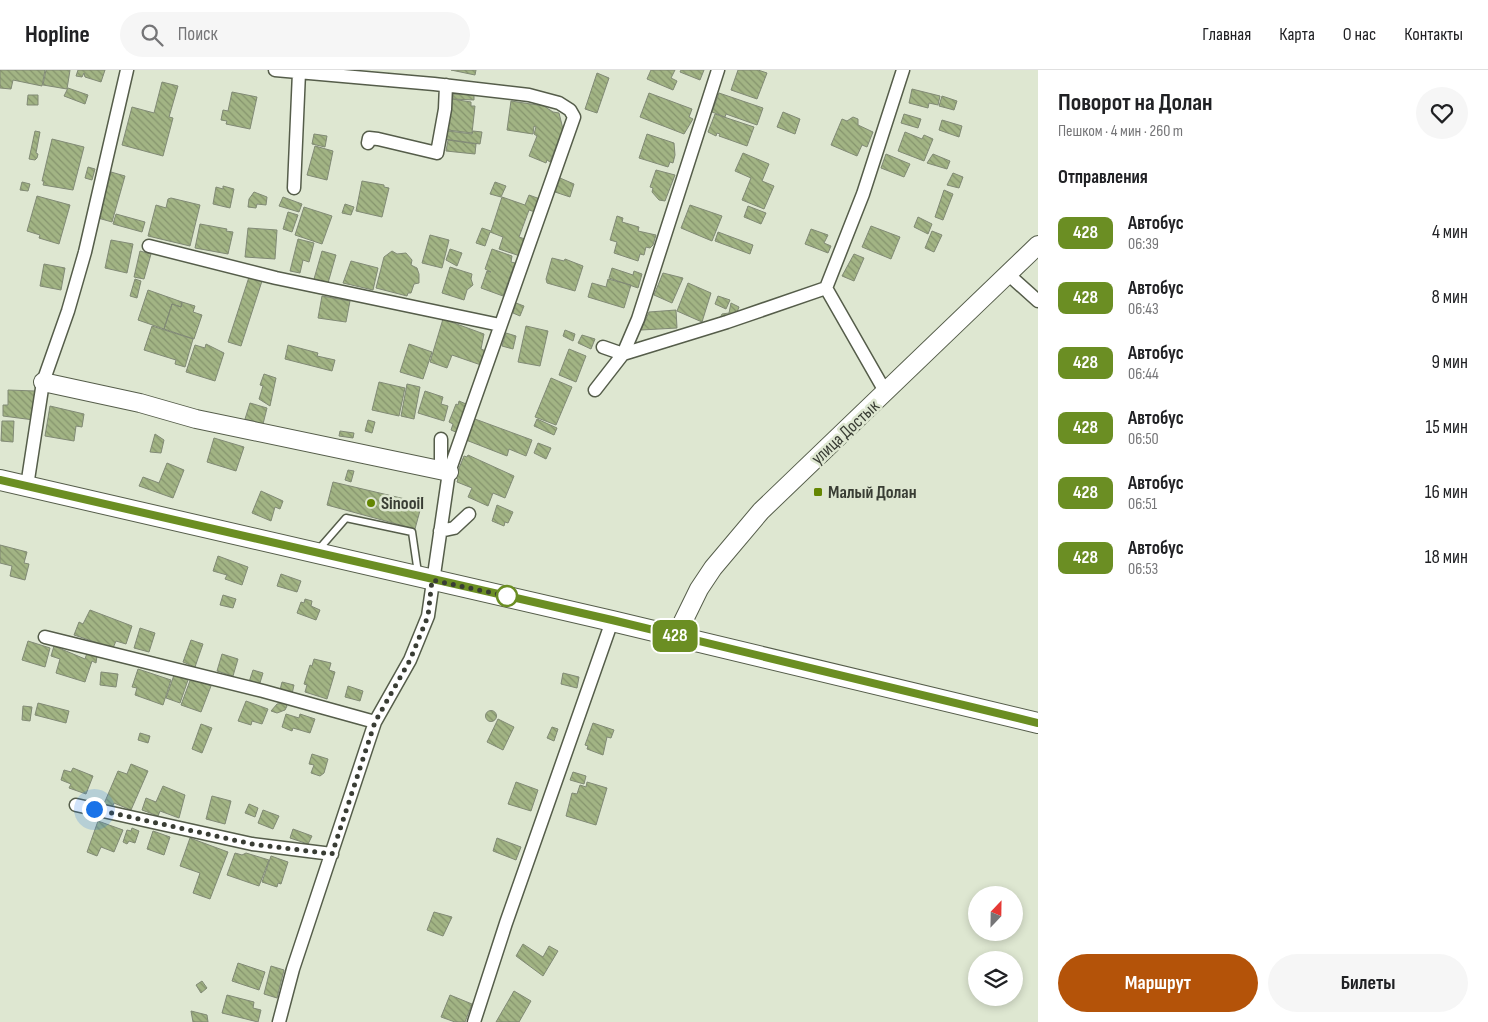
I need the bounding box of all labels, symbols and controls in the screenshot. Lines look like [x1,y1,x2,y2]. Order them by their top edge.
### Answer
search box [120,12,470,57]
text: Hopline [25,20,90,49]
icon: search [138,21,166,49]
text: Поиск [178,23,218,46]
text: Главная [1202,24,1251,45]
text: Карта [1279,24,1315,45]
text: О нас [1343,24,1376,45]
text: Контакты [1404,24,1463,45]
button: heart [1416,87,1468,139]
text: Поворот на Долан [1058,88,1213,117]
text: Пешком · 4 мин · 260 m [1058,122,1183,141]
text: Отправления [1058,166,1148,189]
text: Автобус [1128,212,1184,235]
text: 4 мин [1432,221,1468,244]
text: 428 [1073,222,1098,243]
text: 06:39 [1128,235,1159,254]
text: Автобус [1128,277,1184,300]
text: 8 мин [1432,286,1468,309]
text: 428 [1073,287,1098,308]
text: 06:43 [1128,300,1159,319]
text: Автобус [1128,342,1184,365]
text: 9 мин [1431,351,1468,374]
text: 428 [1073,352,1098,373]
text: 06:44 [1128,365,1159,384]
street label: улица Достык [807,396,884,469]
text: Автобус [1128,407,1184,430]
text: 15 мин [1426,416,1468,439]
text: 428 [1073,417,1098,438]
text: 06:50 [1128,430,1159,449]
text: Автобус [1128,472,1184,495]
text: 16 мин [1425,481,1468,504]
place label: Малый Долан [828,482,917,503]
text: 428 [1073,482,1098,503]
marker: Малый Долан [812,486,824,498]
place label: Sinooil [381,493,424,514]
text: 06:51 [1128,495,1157,514]
marker: Sinooil [365,497,377,509]
text: Автобус [1128,537,1184,560]
text: 18 мин [1425,546,1468,569]
text: 428 [1073,547,1098,568]
text: 06:53 [1128,560,1158,579]
unlabelled marker [496,585,518,607]
line badge: 428 [646,620,704,652]
text: 428 [663,625,687,646]
your location [82,797,107,822]
north arrow [968,886,1022,941]
map controls [968,886,1023,1006]
button: layers [968,951,1023,1006]
button: Маршрут [1058,954,1258,1012]
button: Билеты [1268,954,1468,1012]

